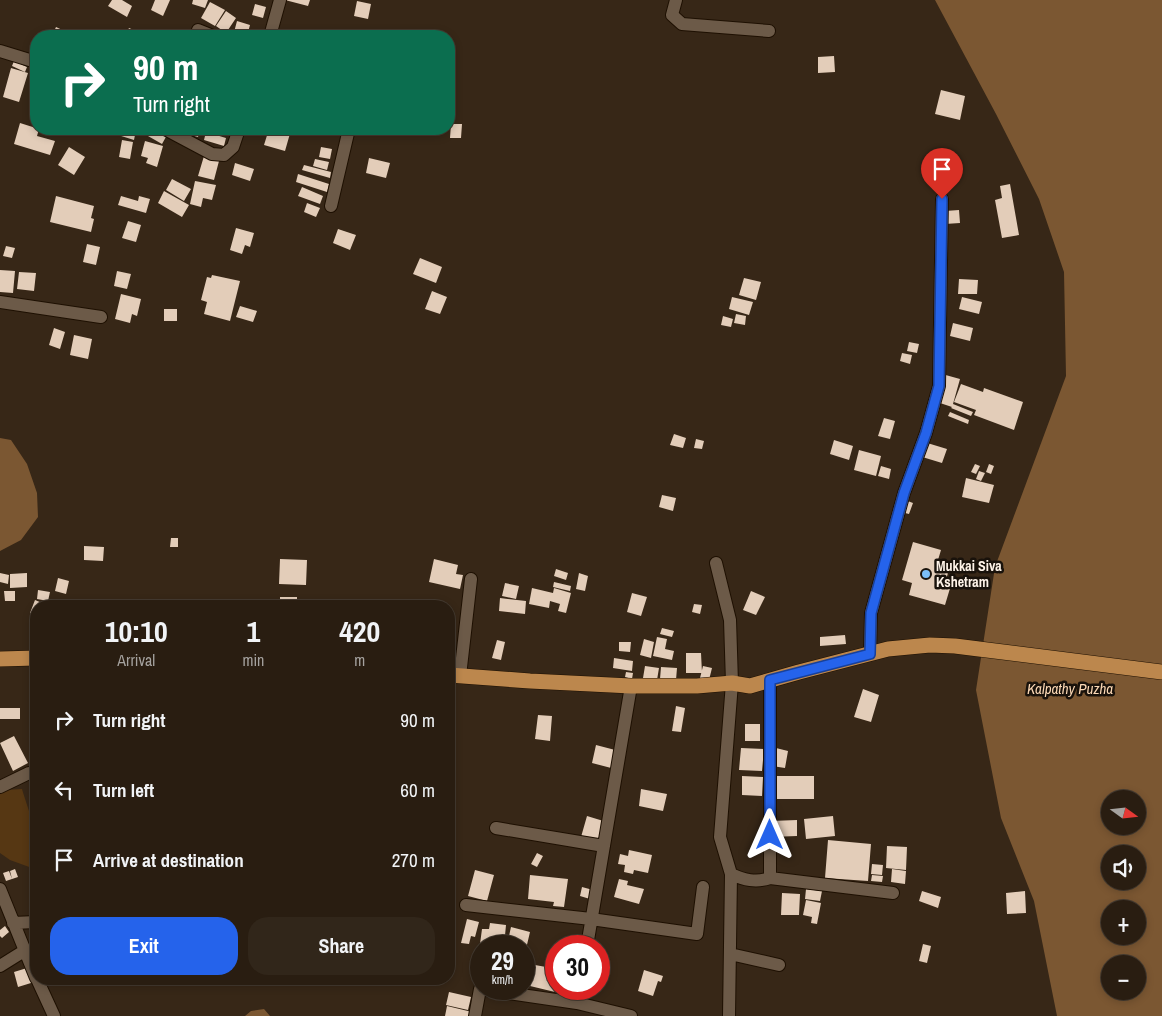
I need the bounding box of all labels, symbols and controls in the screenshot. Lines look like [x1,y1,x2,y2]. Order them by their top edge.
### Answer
text: 90 m [133,44,198,91]
icon: right [50,50,115,115]
text: Turn right [133,89,210,119]
pin [921,148,963,199]
icon: arrive [928,155,956,183]
place label: Mukkai Siva Kshetram [936,557,1002,591]
marker: Mukkai Siva Kshetram [920,568,932,580]
text: 10:10 [105,611,168,651]
text: 1 [247,611,260,651]
text: 420 [339,611,380,651]
text: Arrival [117,649,155,671]
text: min [242,649,264,671]
text: m [354,649,365,671]
water label: Kalpathy Puzha [1027,678,1113,699]
icon: right [50,706,78,734]
text: Turn right [93,707,165,733]
text: 90 m [400,707,435,733]
icon: left [50,776,78,804]
text: Turn left [93,777,154,803]
text: 60 m [400,777,435,803]
north arrow [1101,790,1146,835]
map controls [1101,790,1146,1000]
position arrow [743,808,795,860]
button: sound [1101,845,1146,890]
icon: arrive [50,846,78,874]
text: Arrive at destination [93,847,244,873]
text: 270 m [392,847,435,873]
button: + [1101,900,1146,945]
button: Exit [50,917,238,975]
button: Share [248,917,435,975]
speed limit sign: 30 [545,935,610,1000]
text: 29 [491,944,514,978]
button: − [1101,955,1146,1000]
text: km/h [492,972,513,988]

